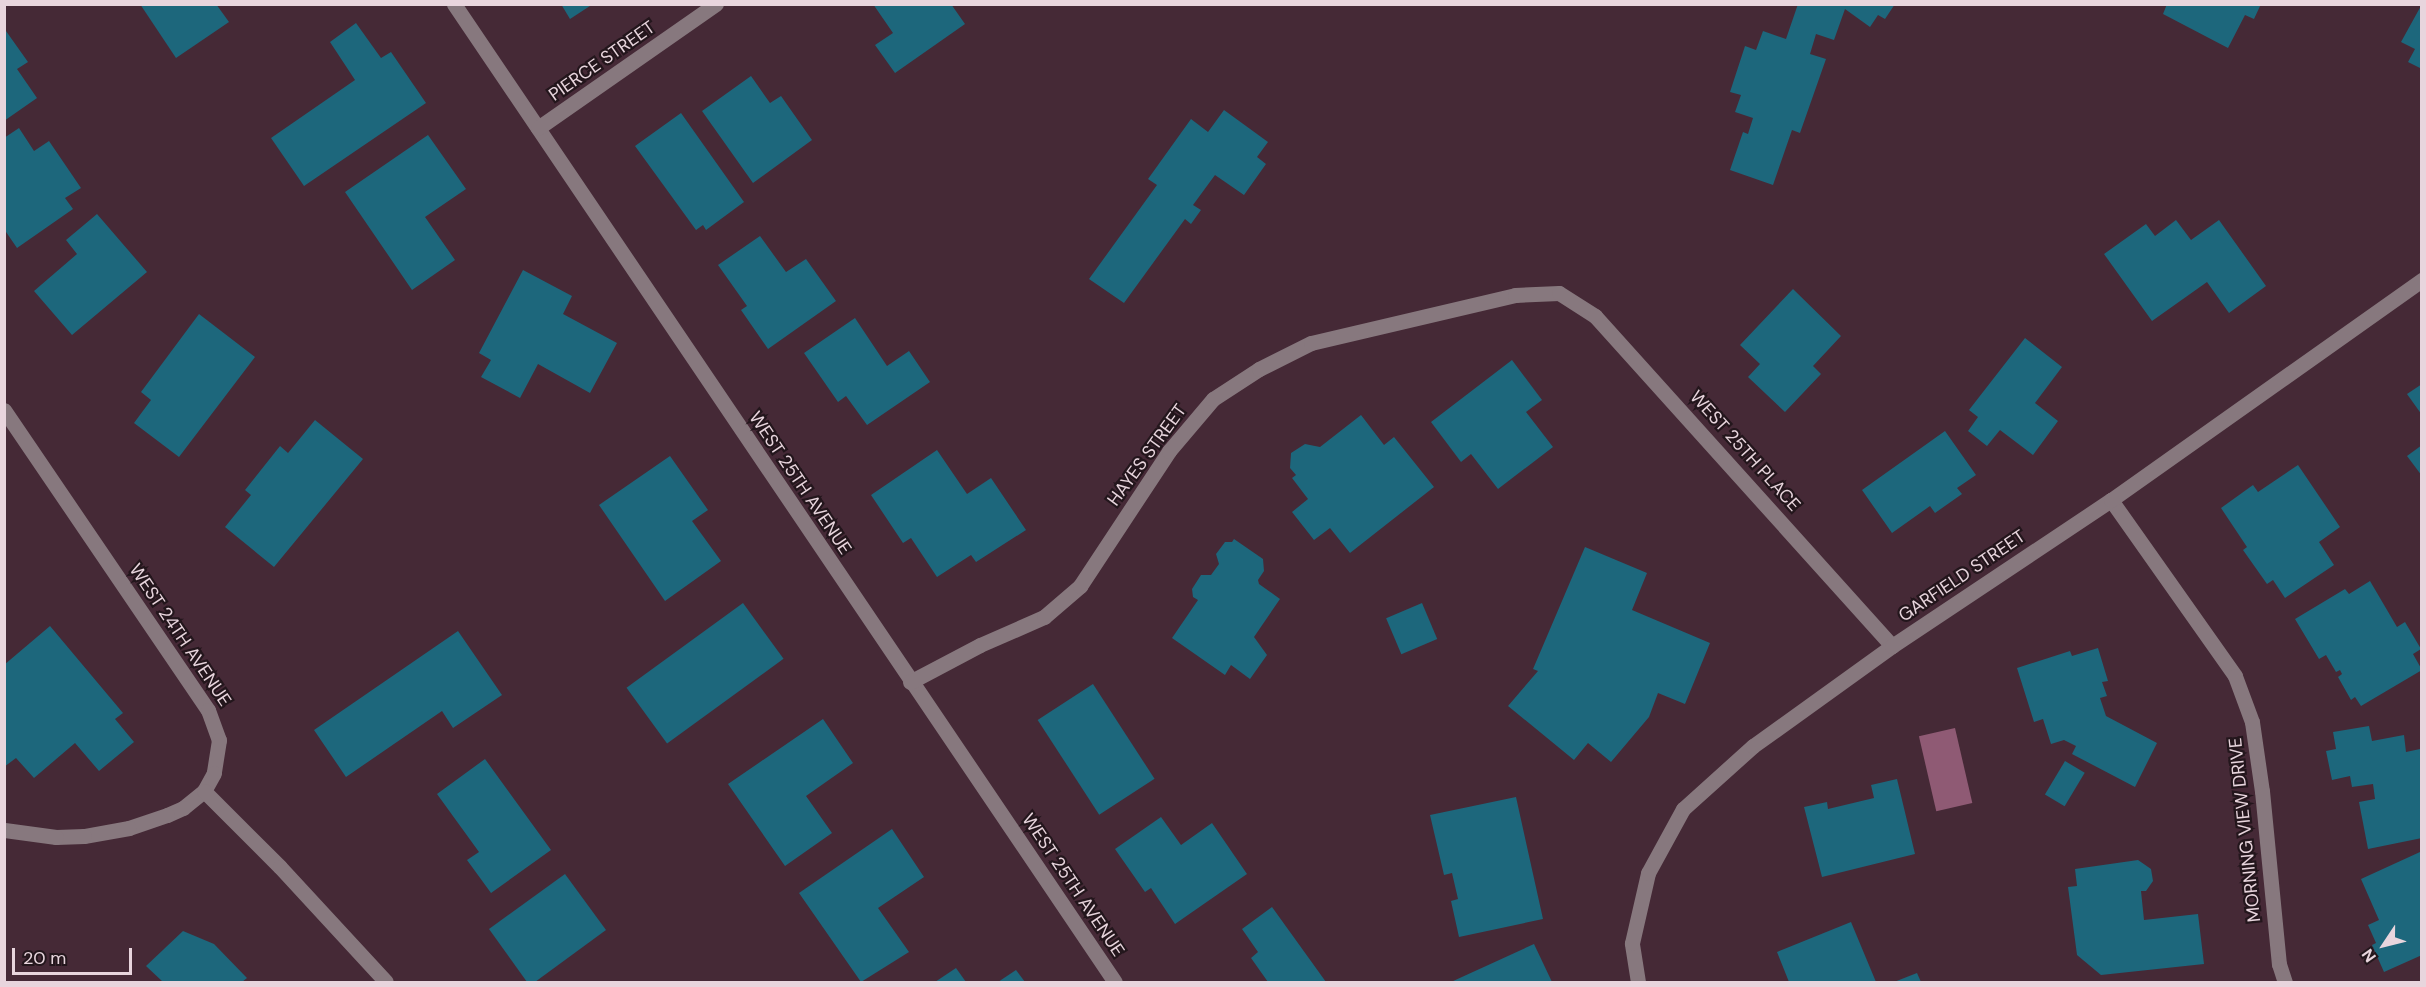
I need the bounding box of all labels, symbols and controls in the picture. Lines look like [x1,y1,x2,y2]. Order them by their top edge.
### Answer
street label: PIERCE STREET [545,16,659,106]
street label: WEST 25TH PLACE [1685,386,1805,516]
street label: HAYES STREET [1103,400,1191,510]
street label: WEST 25TH AVENUE [744,407,856,559]
street label: GARFIELD STREET [1894,526,2030,626]
street label: WEST 24TH AVENUE [124,560,236,710]
street label: MORNING VIEW DRIVE [2225,737,2265,923]
street label: WEST 25TH AVENUE [1017,809,1129,961]
north arrow [2354,915,2414,975]
scale bar [15,936,135,974]
text: N [2357,945,2381,966]
text: 20 m [23,946,66,970]

